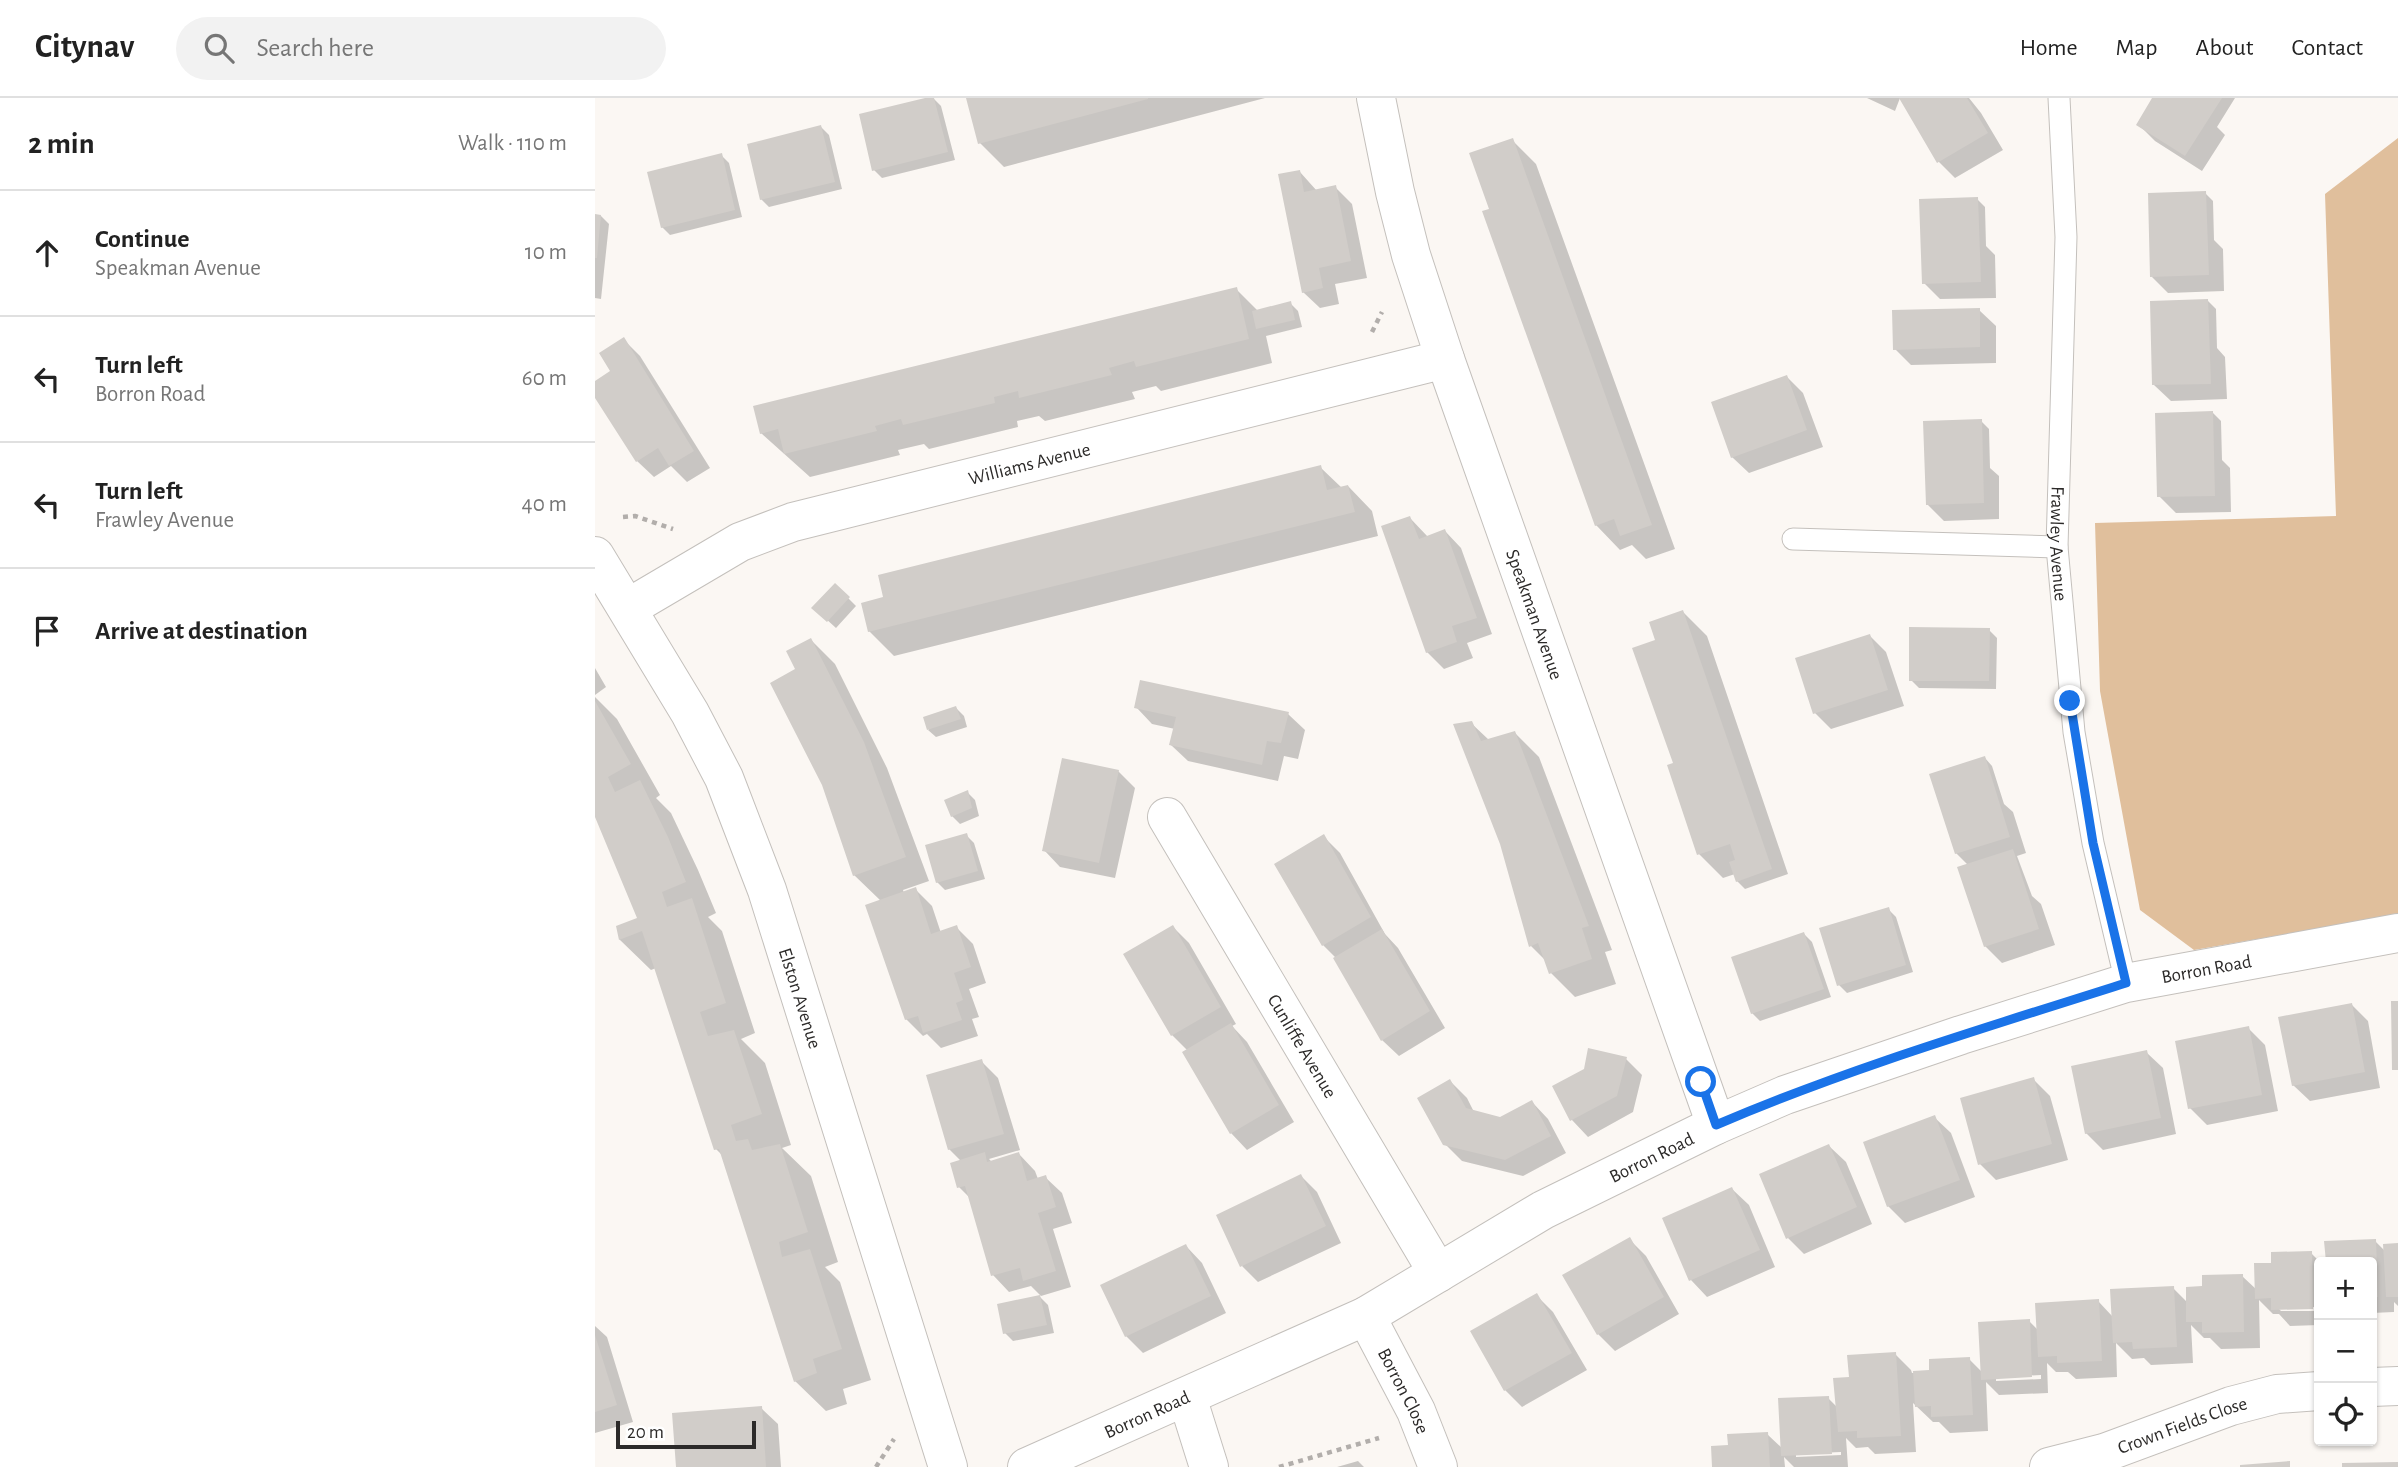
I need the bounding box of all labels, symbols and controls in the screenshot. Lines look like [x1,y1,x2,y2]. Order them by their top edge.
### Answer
search box [176,17,666,80]
icon: search [200,29,238,67]
text: Citynav [35,31,134,64]
text: Search here [256,35,374,61]
text: Home [2020,36,2078,60]
text: Map [2116,36,2158,60]
text: About [2196,36,2253,60]
text: Contact [2291,36,2363,60]
text: 2 min [28,129,95,159]
text: Walk · 110 m [458,132,567,155]
text: Continue [95,226,190,252]
icon: ahead [28,234,66,272]
text: 10 m [525,241,567,264]
text: Speakman Avenue [95,257,261,280]
text: Turn left [95,352,183,378]
icon: left [28,360,66,398]
text: 60 m [522,367,567,390]
text: Borron Road [95,383,206,406]
street label: Williams Avenue [967,440,1092,489]
text: Turn left [95,478,183,504]
icon: left [28,486,66,524]
street label: Frawley Avenue [2046,486,2070,602]
text: 40 m [522,493,567,516]
text: Frawley Avenue [95,509,234,532]
street label: Speakman Avenue [1502,547,1566,682]
icon: arrive [28,612,66,650]
text: Arrive at destination [95,618,308,644]
route end [2054,685,2085,716]
street label: Elston Avenue [775,946,824,1051]
street label: Borron Road [2160,952,2253,987]
street label: Cunliffe Avenue [1264,991,1340,1101]
route start [1685,1066,1716,1097]
street label: Borron Road [1607,1129,1697,1187]
map controls [2314,1257,2377,1446]
button: + [2314,1257,2377,1320]
button: − [2314,1320,2377,1383]
street label: Borron Close [1374,1345,1432,1437]
button: locate [2314,1383,2377,1446]
street label: Borron Road [1102,1388,1193,1442]
street label: Crown Fields Close [2115,1394,2249,1458]
scale bar [616,1418,756,1450]
text: 20 m [627,1423,664,1442]

